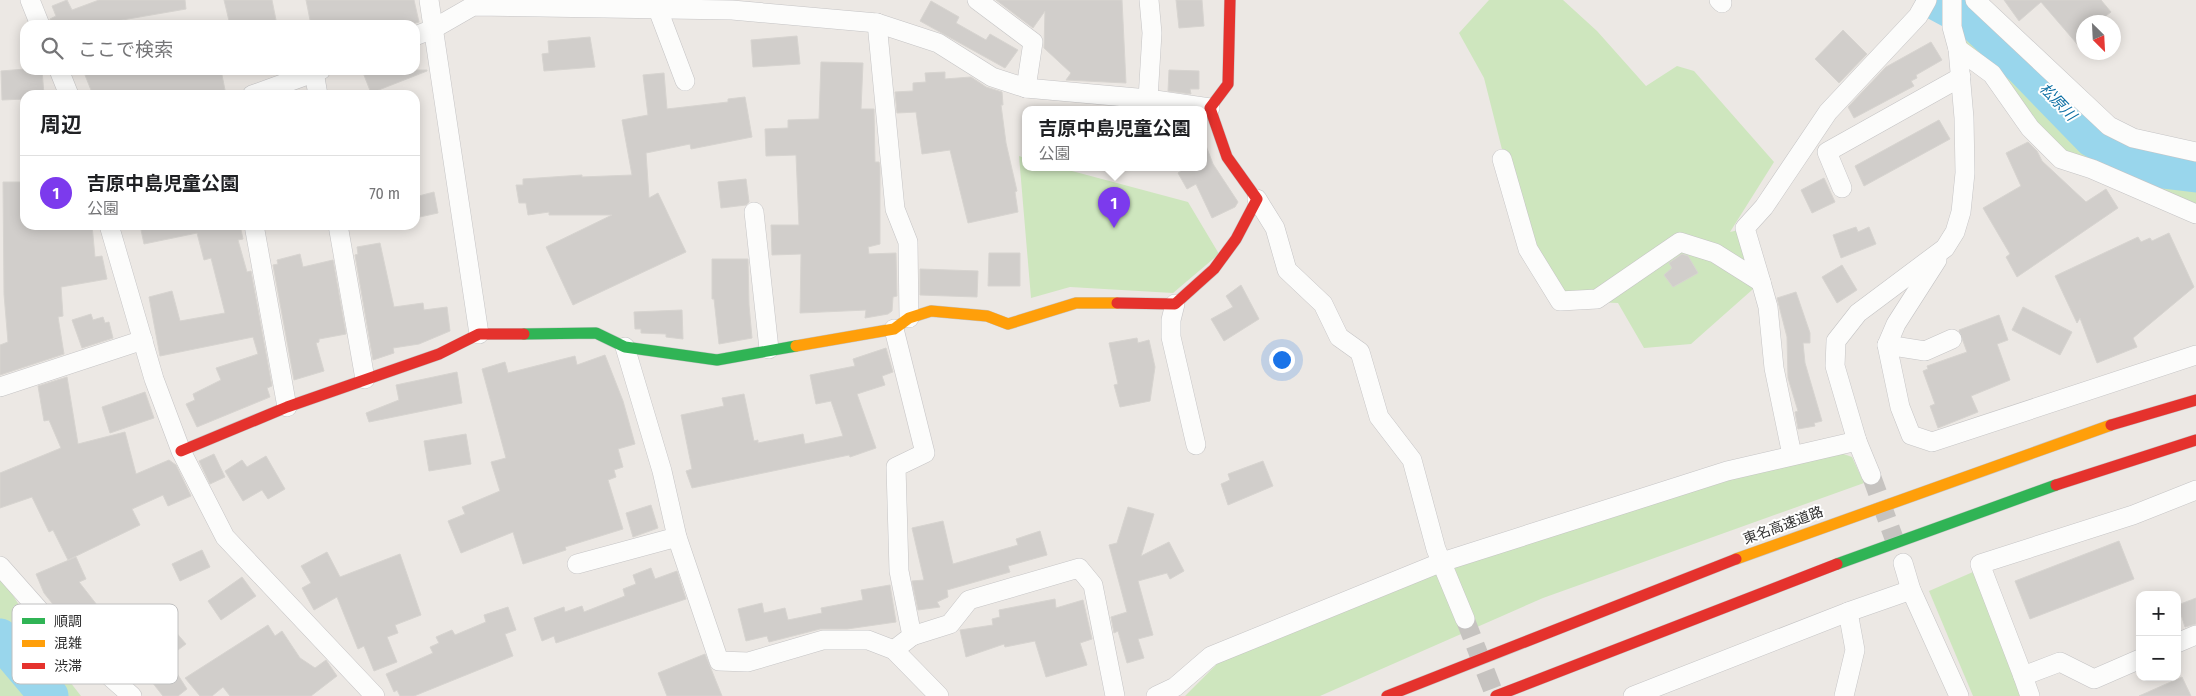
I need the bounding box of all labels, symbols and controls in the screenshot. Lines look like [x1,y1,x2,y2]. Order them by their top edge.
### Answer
north arrow [2076,15,2121,60]
search box [20,20,420,75]
icon: search [38,34,66,62]
text: ここで検索 [78,38,173,61]
water label: 松原川 [2036,80,2081,126]
popup [1022,106,1207,171]
text: 周辺 [40,112,82,138]
text: 吉原中島児童公園 [1038,117,1191,140]
text: 公園 [1038,144,1071,163]
text: 吉原中島児童公園 [87,172,239,195]
text: 1 [53,184,59,203]
text: 70 m [369,184,400,203]
pin: 1 [1098,187,1130,228]
text: 公園 [87,199,119,218]
your location [1269,347,1295,373]
street label: 東名高速道路 [1741,503,1826,548]
map controls [2136,591,2181,681]
button: + [2136,591,2181,636]
legend [12,604,178,684]
text: 順調 [54,613,82,630]
text: 混雑 [54,635,82,652]
button: − [2136,636,2181,681]
text: 渋滞 [54,658,82,675]

